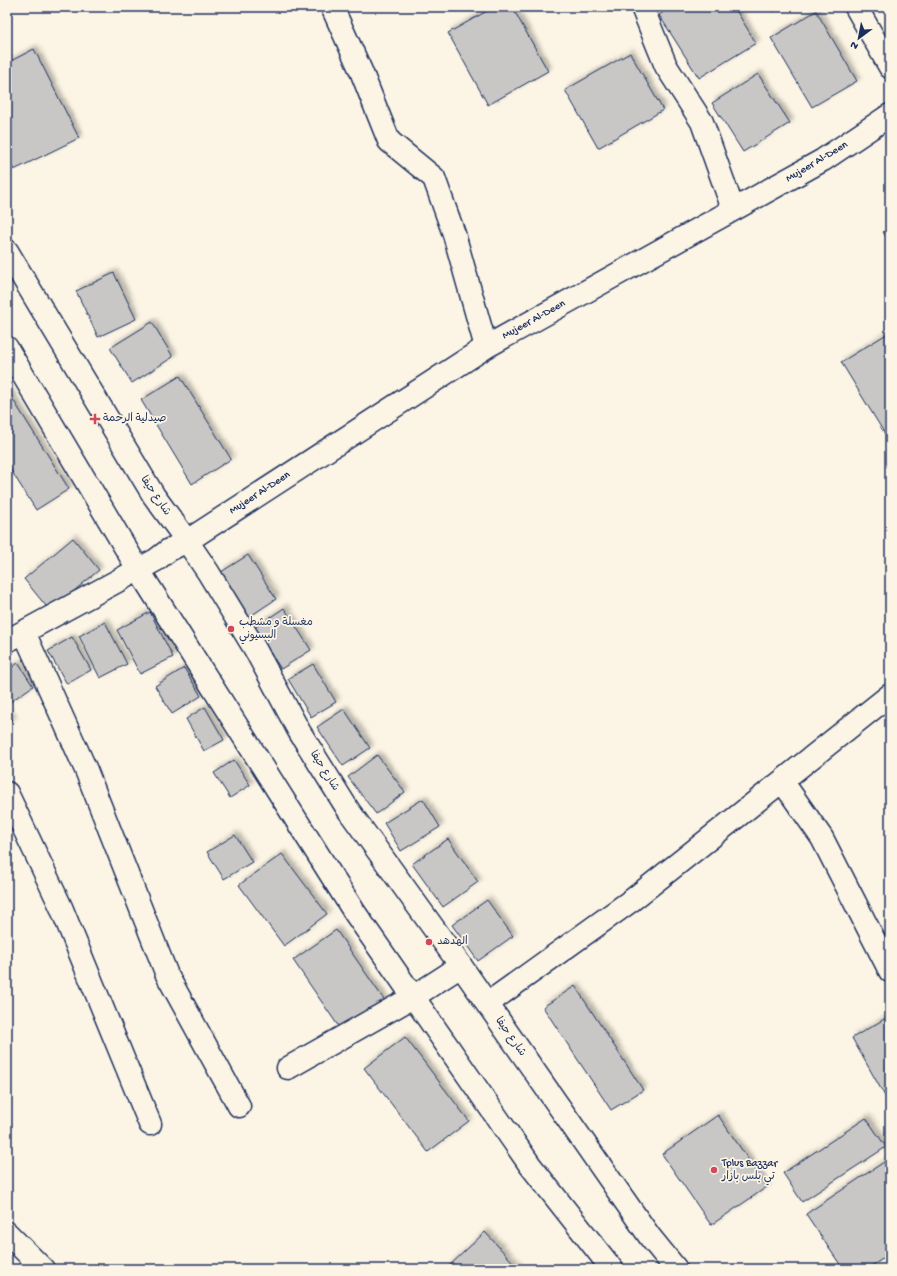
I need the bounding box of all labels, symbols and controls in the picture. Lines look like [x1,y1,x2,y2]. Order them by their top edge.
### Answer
north arrow [839,18,879,58]
text: N [849,38,861,52]
street label: Mujeer Al-Deen [784,138,851,185]
street label: Mujeer Al-Deen [500,297,568,342]
place label: صيدلية الرحمة [103,412,166,425]
marker: صيدلية الرحمة [90,414,100,424]
street label: Mujeer Al-Deen [227,468,293,517]
street label: شارع حيفا [137,473,173,519]
place label: مغسلة و مشطب البسيوني [239,616,313,645]
marker: مغسلة و مشطب البسيوني [226,624,236,634]
street label: شارع حيفا [306,748,342,794]
place label: الهدهد [437,935,468,948]
marker: الهدهد [424,937,434,947]
street label: شارع حيفا [491,1015,529,1059]
place label: Tplus Bazzar تي بلس بازار [721,1158,778,1186]
marker: Tplus Bazzar تي بلس بازار [709,1165,719,1175]

